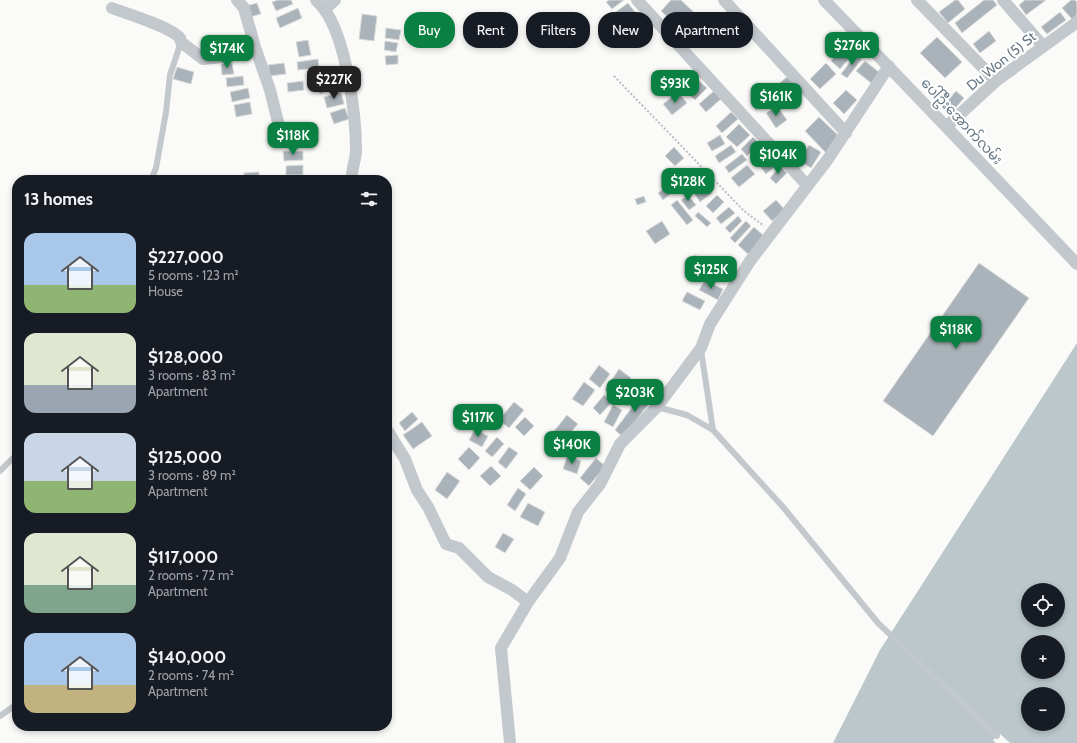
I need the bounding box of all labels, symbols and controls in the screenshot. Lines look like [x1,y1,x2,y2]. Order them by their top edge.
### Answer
chip: Buy [404,12,455,48]
chip: Rent [463,12,518,48]
chip: Filters [526,12,590,48]
chip: New [598,12,653,48]
chip: Apartment [661,12,753,48]
street label: Du Won (5) St [963,27,1040,94]
pin: $276K [824,32,880,66]
pin: $174K [199,35,255,69]
text: $276K [834,37,870,53]
text: $174K [210,40,244,56]
pin: $227K [306,66,362,100]
pin: $93K [651,70,699,104]
text: $227K [316,71,352,87]
street label: ပေါ်ဦးအောက်လမ်း [915,73,1007,170]
text: $93K [660,75,690,91]
pin: $161K [748,83,804,117]
text: $161K [760,88,792,104]
pin: $118K [265,122,321,156]
text: $118K [276,127,310,143]
pin: $104K [750,141,806,175]
text: $104K [759,146,797,162]
pin: $128K [660,168,716,202]
text: $128K [670,173,706,189]
icon: filters [358,188,380,210]
text: 13 homes [24,189,93,209]
text: $227,000 [148,247,224,267]
icon: home [56,249,104,297]
pin: $125K [683,256,739,290]
text: $125K [694,261,728,277]
text: 5 rooms · 123 m² [148,267,239,283]
text: House [148,283,183,299]
pin: $118K [928,316,984,350]
text: $118K [939,321,973,337]
text: $128,000 [148,347,223,367]
icon: home [56,349,104,397]
text: 3 rooms · 83 m² [148,367,235,383]
pin: $203K [607,379,663,413]
text: Apartment [148,383,208,399]
text: $203K [616,384,654,400]
pin: $117K [450,404,506,438]
text: $117K [462,409,494,425]
pin: $140K [544,431,600,465]
text: $140K [553,436,591,452]
text: $125,000 [148,447,222,467]
icon: home [56,449,104,497]
text: 3 rooms · 89 m² [148,467,236,483]
text: Apartment [148,483,208,499]
text: $117,000 [148,547,218,567]
icon: home [56,549,104,597]
text: 2 rooms · 72 m² [148,567,234,583]
text: Apartment [148,583,208,599]
map controls [1021,583,1065,731]
button: locate [1021,583,1065,627]
button: + [1021,635,1065,679]
text: $140,000 [148,647,226,667]
icon: home [56,649,104,697]
text: 2 rooms · 74 m² [148,667,234,683]
text: Apartment [148,683,208,699]
button: − [1021,687,1065,731]

